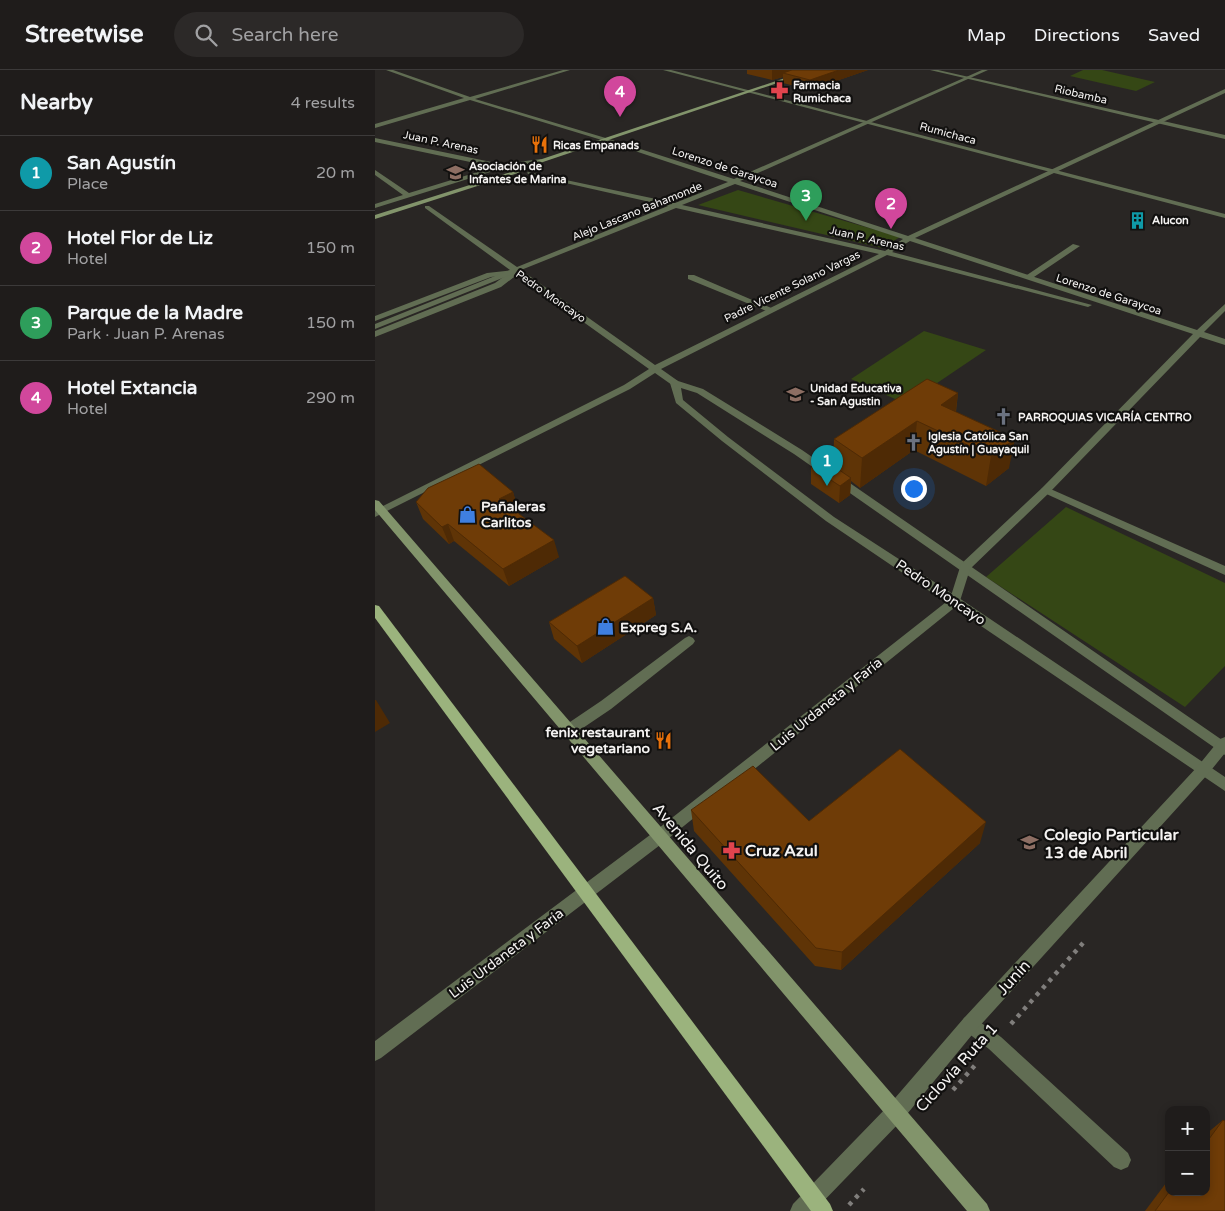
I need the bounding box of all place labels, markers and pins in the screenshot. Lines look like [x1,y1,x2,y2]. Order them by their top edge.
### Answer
pin: 4 [604,76,636,117]
place label: Farmacia Rumichaca [793,79,851,105]
pharmacy icon: Farmacia Rumichaca [769,81,789,101]
restaurant icon: Ricas Empanads [529,135,549,155]
place label: Ricas Empanads [553,139,640,153]
place label: Asociación de Infantes de Marina [469,160,567,186]
school or university icon: Asociación de Infantes de Marina [445,162,465,182]
pin: 3 [790,180,822,221]
pin: 2 [875,188,907,229]
building icon: Alucon [1128,210,1148,230]
place label: Alucon [1152,214,1189,227]
place label: Unidad Educativa - San Agustin [810,382,902,409]
school or university icon: Unidad Educativa - San Agustin [786,384,806,404]
church icon: PARROQUIAS VICARÍA CENTRO [994,407,1014,427]
place label: PARROQUIAS VICARÍA CENTRO [1018,410,1192,424]
place label: Iglesia Católica San Agustín | Guayaquil [928,430,1030,457]
church icon: Iglesia Católica San Agustín | Guayaquil [904,432,924,452]
pin: 1 [811,445,843,486]
place label: Pañaleras Carlitos [481,498,546,531]
shop icon: Pañaleras Carlitos [457,504,477,524]
shop icon: Expreg S.A. [596,617,616,637]
place label: Expreg S.A. [620,619,697,636]
place label: fenix restaurant vegetariano [545,724,651,757]
restaurant icon: fenix restaurant vegetariano [654,730,674,750]
place label: Colegio Particular 13 de Abril [1044,825,1179,863]
school or university icon: Colegio Particular 13 de Abril [1020,833,1040,853]
pharmacy icon: Cruz Azul [721,840,741,860]
place label: Cruz Azul [745,841,818,861]

